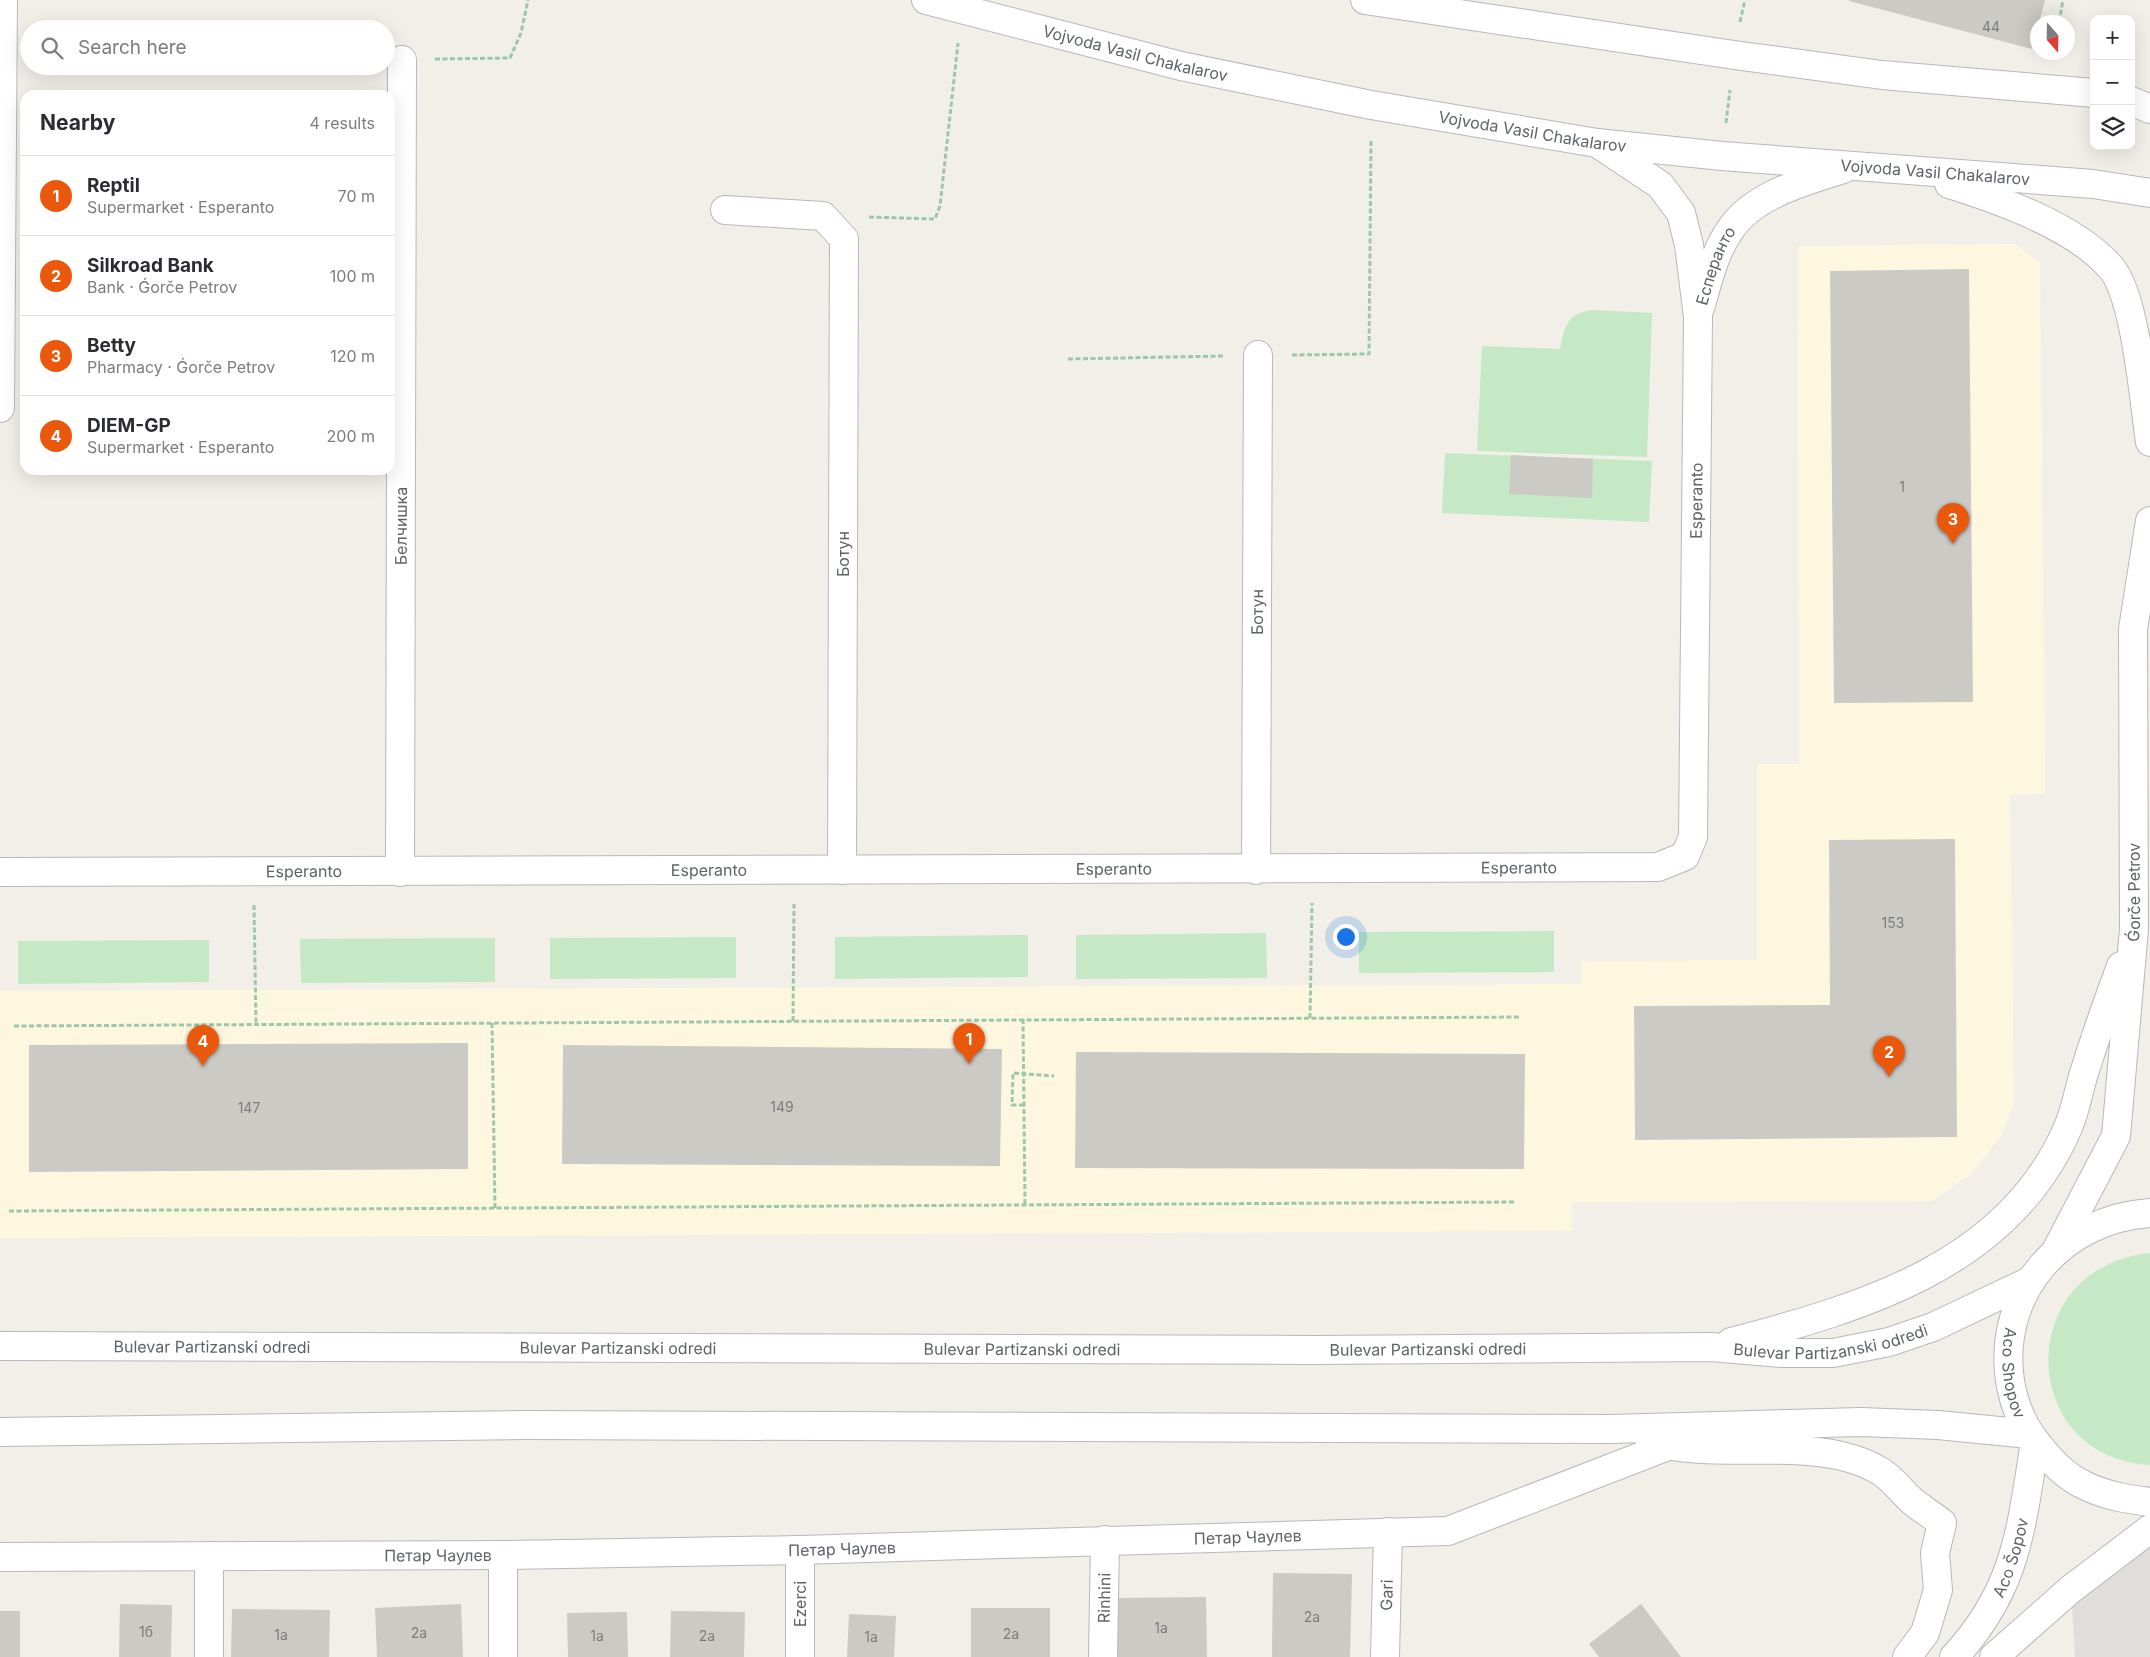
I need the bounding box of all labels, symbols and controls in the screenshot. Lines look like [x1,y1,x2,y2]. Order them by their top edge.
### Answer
north arrow [2030,15,2075,60]
map controls [2090,15,2135,150]
button: + [2090,15,2135,60]
house number: 44 [1982,18,2000,35]
search box [20,20,395,75]
street label: Vojvoda Vasil Chakalarov [1041,21,1230,85]
icon: search [38,34,66,62]
text: Search here [78,36,187,59]
button: − [2090,60,2135,105]
button: layers [2090,105,2135,150]
street label: Vojvoda Vasil Chakalarov [1437,107,1627,156]
text: Nearby [40,110,115,135]
text: 4 results [310,113,375,133]
street label: Vojvoda Vasil Chakalarov [1840,155,2031,189]
text: Reptil [87,174,140,197]
text: 1 [53,186,59,206]
text: 70 m [338,186,375,206]
text: Supermarket · Esperanto [87,197,274,217]
street label: Есперанто [1691,222,1740,307]
text: Silkroad Bank [87,254,214,277]
text: 2 [51,266,61,286]
text: 100 m [330,266,375,286]
text: Bank · Ǵorče Petrov [87,277,237,297]
text: Betty [87,334,136,357]
text: 3 [51,346,61,366]
text: 120 m [330,346,375,366]
text: Pharmacy · Ǵorče Petrov [87,357,275,377]
text: DIEM-GP [87,414,171,437]
text: 4 [51,426,61,446]
text: 200 m [327,426,375,446]
text: Supermarket · Esperanto [87,437,274,457]
street label: Esperanto [1686,463,1707,539]
house number: 1 [1899,478,1905,495]
street label: Белчишка [391,487,411,565]
pin: 3 [1937,503,1969,544]
street label: Ботун [833,531,853,577]
street label: Ботун [1247,589,1267,635]
street label: Ǵorče Petrov [2123,843,2144,943]
street label: Esperanto [1481,857,1557,878]
street label: Esperanto [1076,859,1152,879]
street label: Esperanto [671,860,747,880]
street label: Esperanto [266,861,342,881]
house number: 153 [1882,914,1904,931]
your location [1333,924,1359,950]
pin: 1 [953,1023,985,1064]
pin: 4 [187,1025,219,1066]
pin: 2 [1873,1036,1905,1077]
house number: 149 [770,1098,794,1115]
house number: 147 [238,1099,260,1116]
street label: Bulevar Partizanski odredi [1733,1320,1930,1364]
street label: Aco Shopov [1998,1326,2030,1421]
street label: Bulevar Partizanski odredi [114,1336,310,1357]
street label: Bulevar Partizanski odredi [520,1338,716,1358]
street label: Bulevar Partizanski odredi [1329,1338,1527,1360]
street label: Bulevar Partizanski odredi [924,1339,1120,1359]
street label: Aco Šopov [1988,1516,2032,1600]
street label: Петар Чаулев [1194,1525,1302,1548]
street label: Петар Чаулев [788,1537,896,1560]
street label: Петар Чаулев [384,1545,492,1565]
street label: Rinhini [1094,1573,1114,1623]
street label: Gari [1376,1579,1397,1611]
street label: Ezerci [790,1581,810,1627]
house number: 2a [1304,1608,1320,1625]
house number: 1a [1154,1619,1168,1636]
house number: 1б [139,1623,153,1640]
house number: 2а [411,1624,427,1641]
house number: 2а [1003,1625,1019,1642]
house number: 1а [274,1626,288,1643]
house number: 1а [590,1627,604,1644]
house number: 2а [699,1627,715,1644]
house number: 1а [864,1628,878,1645]

